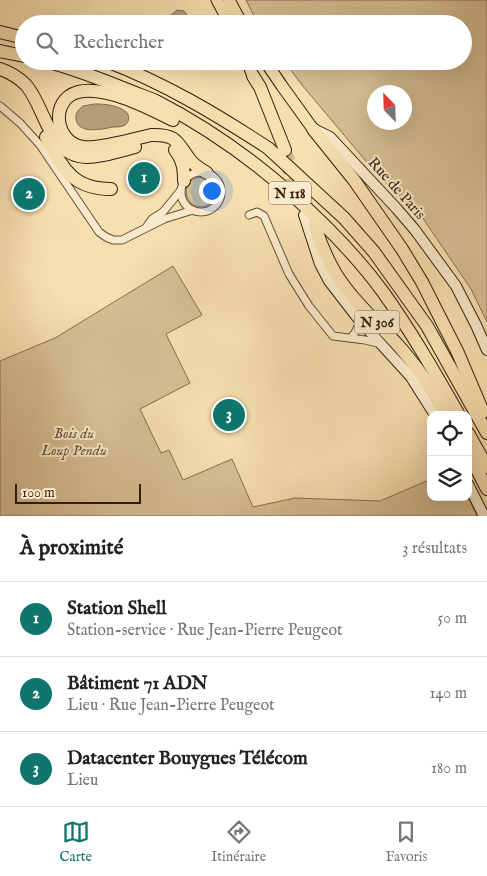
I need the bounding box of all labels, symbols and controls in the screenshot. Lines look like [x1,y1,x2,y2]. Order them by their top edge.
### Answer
search box [15,15,472,70]
icon: search [33,29,61,57]
text: Rechercher [73,31,164,55]
north arrow [367,85,412,130]
street label: Rue de Paris [364,153,430,223]
pin: 1 [128,159,160,197]
pin: 2 [13,175,45,213]
your location [199,178,225,204]
road number: N 118 [269,182,311,204]
road number: N 306 [354,311,400,334]
pin: 3 [213,396,245,434]
map controls [427,411,472,501]
button: locate [427,411,472,456]
park label: Bois du Loup Pendu [40,424,107,460]
button: layers [427,456,472,501]
scale bar [15,481,141,504]
text: 100 m [22,484,55,502]
text: À proximité [20,535,123,562]
text: 3 résultats [402,539,467,559]
text: Station Shell [67,597,166,621]
text: 1 [33,609,39,629]
text: 50 m [438,609,467,629]
text: Station-service · Rue Jean-Pierre Peugeot [67,621,343,641]
text: Bâtiment 71 ADN [67,672,208,696]
text: 2 [32,684,40,704]
text: 140 m [429,684,467,704]
text: Lieu · Rue Jean-Pierre Peugeot [67,696,275,716]
text: Datacenter Bouygues Télécom [67,747,308,771]
text: 3 [33,759,39,779]
text: 180 m [431,759,467,779]
text: Lieu [67,771,98,791]
tab: Carte [60,818,92,866]
tab: Itinéraire [211,818,266,866]
tab: Favoris [385,818,427,866]

